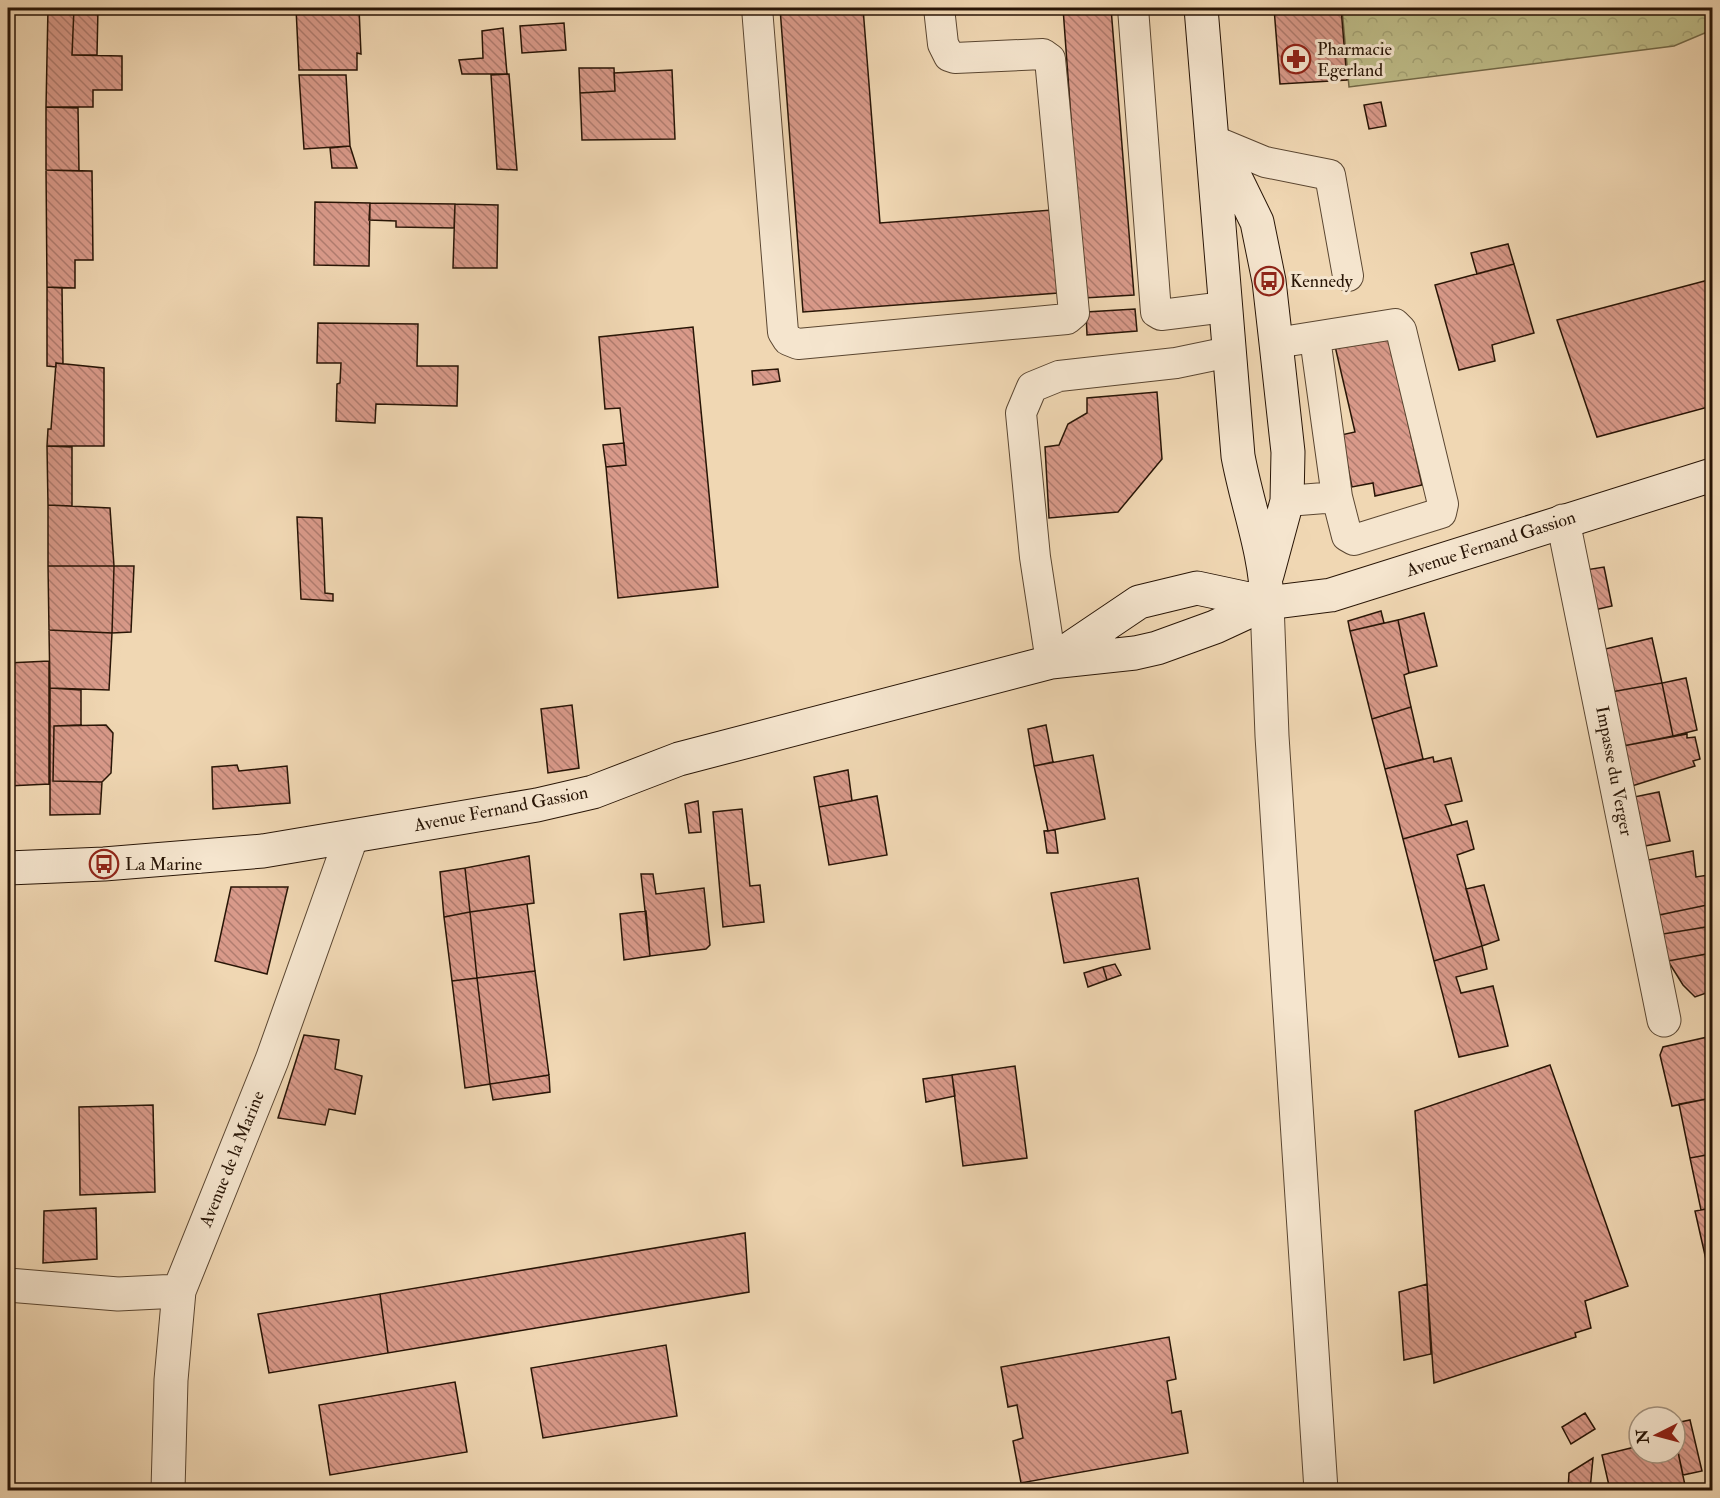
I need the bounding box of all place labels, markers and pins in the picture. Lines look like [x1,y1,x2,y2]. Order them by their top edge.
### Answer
place label: Pharmacie Egerland [1317,38,1392,82]
pharmacy icon: Pharmacie Egerland [1280,43,1312,75]
bus stop icon: Kennedy [1253,265,1285,297]
place label: Kennedy [1290,270,1354,293]
bus stop icon: La Marine [88,848,120,880]
place label: La Marine [125,853,203,876]

